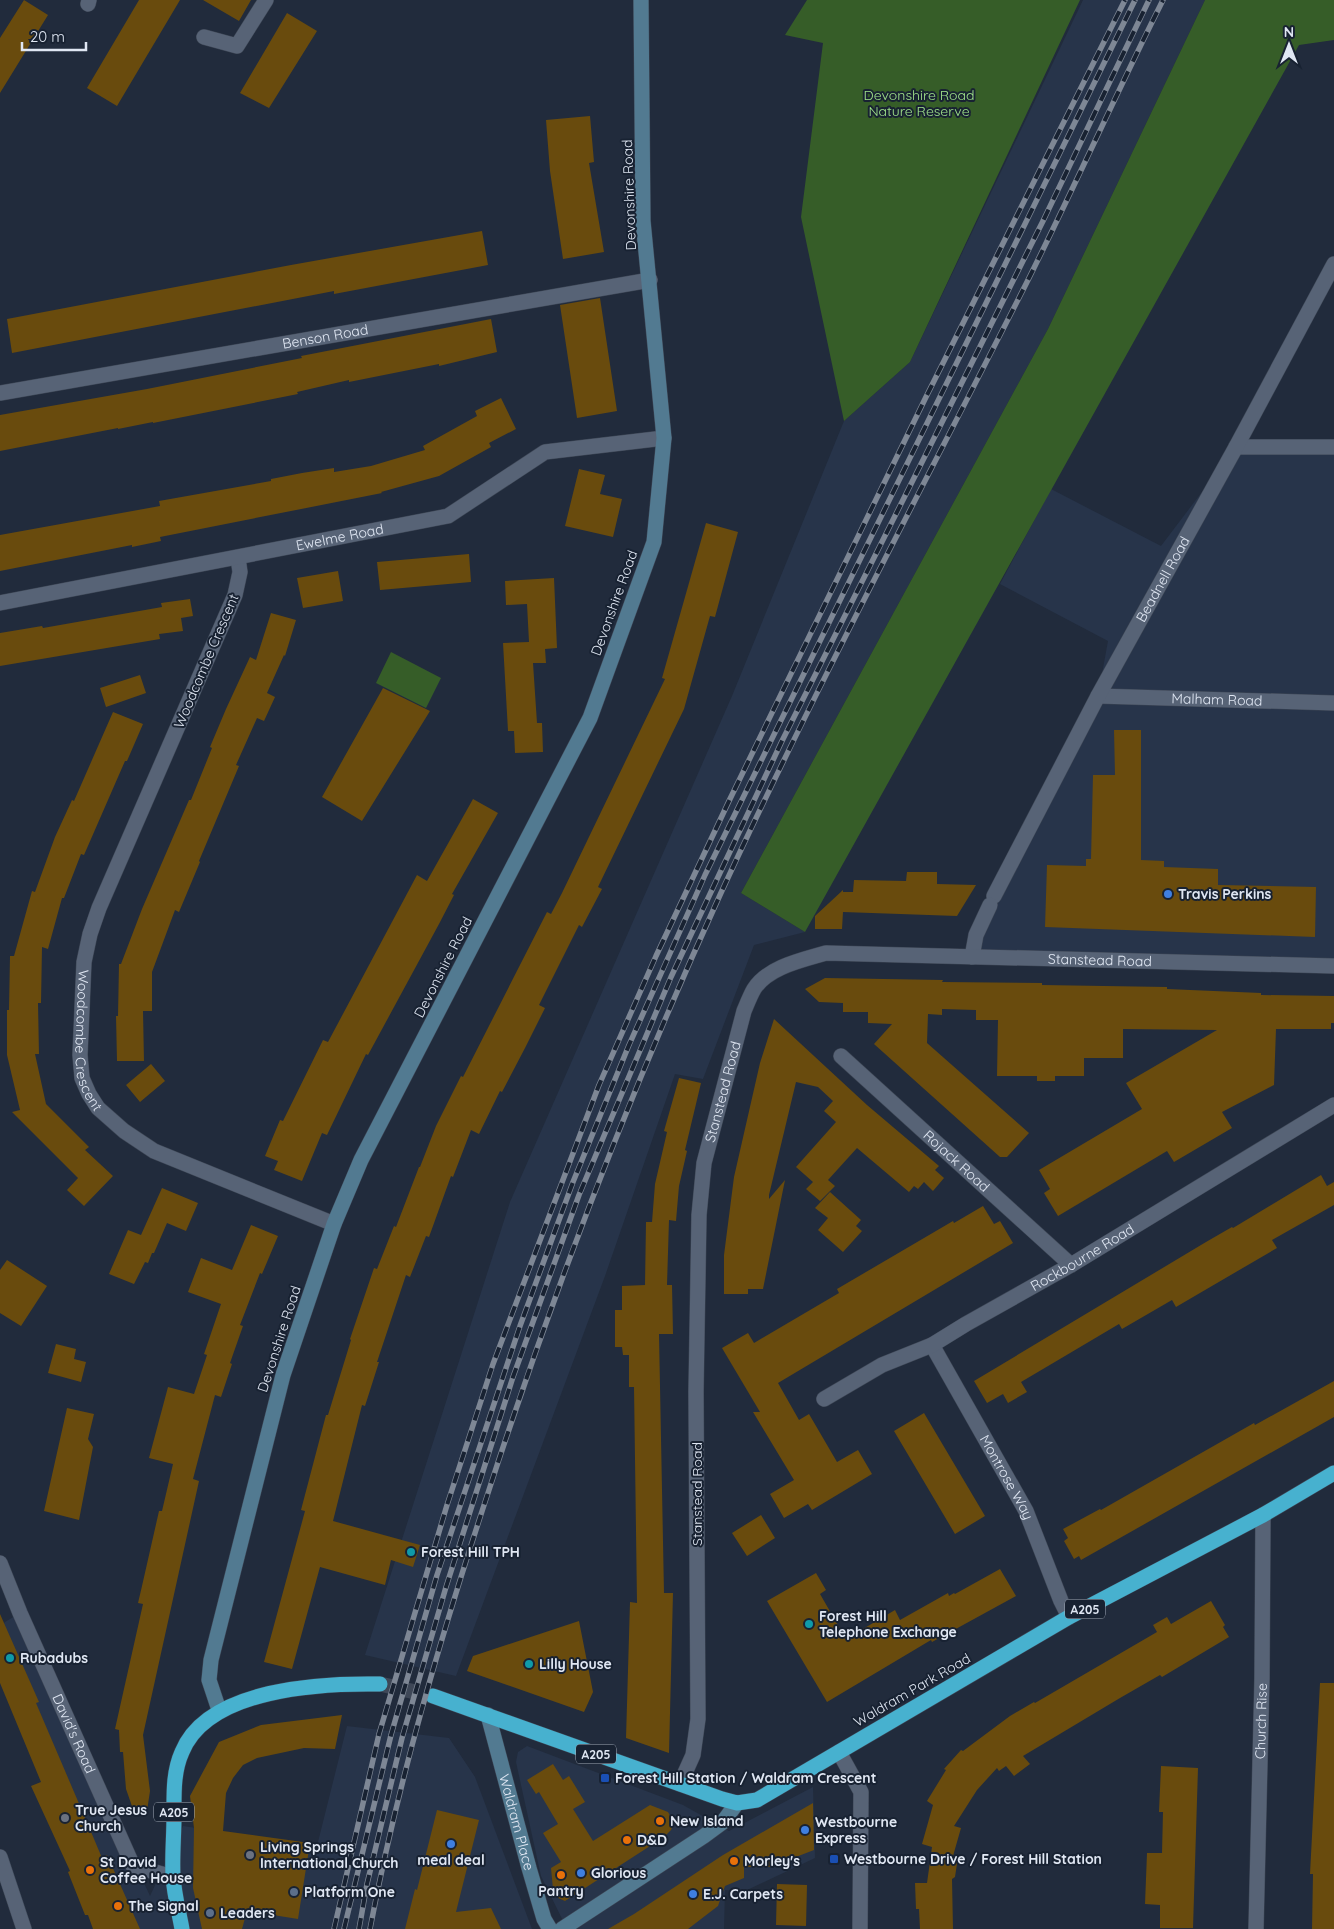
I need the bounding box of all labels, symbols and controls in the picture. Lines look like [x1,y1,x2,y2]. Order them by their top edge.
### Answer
scale bar [22,20,86,52]
north arrow [1264,20,1314,70]
text: N [1284,23,1294,41]
text: 20 m [30,27,65,46]
park label: Devonshire Road Nature Reserve [864,86,974,120]
street label: Devonshire Road [618,139,640,251]
street label: Benson Road [281,320,369,353]
street label: Ewelme Road [294,520,385,554]
street label: Beadnell Road [1132,533,1194,625]
street label: Devonshire Road [587,548,641,658]
street label: Woodcombe Crescent [170,591,243,731]
street label: Malham Road [1171,689,1263,710]
place label: Travis Perkins [1178,885,1272,903]
marker: Travis Perkins [1162,888,1174,900]
street label: Devonshire Road [410,913,476,1021]
street label: Stanstead Road [1048,950,1152,970]
street label: Woodcombe Crescent [71,969,107,1115]
street label: Stanstead Road [701,1039,745,1144]
street label: Rojack Road [920,1126,993,1196]
street label: Rockbourne Road [1027,1220,1137,1295]
street label: Devonshire Road [253,1283,305,1395]
street label: Montrose Way [976,1432,1037,1522]
street label: Stanstead Road [688,1442,706,1546]
place label: Forest Hill TPH [421,1543,520,1561]
marker: Forest Hill TPH [405,1546,417,1558]
road number: A205 [1065,1600,1105,1618]
place label: Forest Hill Telephone Exchange [819,1607,957,1641]
marker: Forest Hill Telephone Exchange [803,1618,815,1630]
place label: Rubadubs [20,1649,88,1667]
street label: Waldram Park Road [850,1649,974,1731]
marker: Rubadubs [4,1652,16,1664]
place label: Lilly House [539,1655,612,1673]
marker: Lilly House [523,1658,535,1670]
street label: Church Rise [1251,1683,1271,1759]
street label: David's Road [48,1691,99,1776]
road number: A205 [576,1745,616,1764]
place label: Forest Hill Station / Waldram Crescent [615,1769,877,1787]
street label: Waldram Place [495,1772,538,1872]
marker: Forest Hill Station / Waldram Crescent [599,1772,611,1784]
place label: True Jesus Church [75,1801,147,1835]
road number: A205 [154,1802,194,1821]
marker: True Jesus Church [59,1812,71,1824]
place label: New Island [670,1812,744,1830]
place label: Westbourne Express [815,1813,897,1847]
marker: New Island [654,1815,666,1827]
marker: Westbourne Express [799,1824,811,1836]
place label: D&D [637,1831,667,1849]
marker: D&D [621,1834,633,1846]
place label: Living Springs International Church [260,1838,398,1872]
marker: meal deal [445,1838,457,1850]
marker: Living Springs International Church [244,1849,256,1861]
place label: Westbourne Drive / Forest Hill Station [844,1850,1102,1868]
place label: meal deal [417,1851,485,1869]
place label: Morley's [744,1852,800,1870]
place label: St David Coffee House [100,1853,192,1887]
marker: Westbourne Drive / Forest Hill Station [828,1853,840,1865]
marker: Morley's [728,1855,740,1867]
marker: St David Coffee House [84,1864,96,1876]
place label: Glorious [591,1864,646,1882]
marker: Glorious [575,1867,587,1879]
marker: Pantry [555,1869,567,1881]
place label: Pantry [538,1882,584,1900]
place label: Platform One [304,1883,395,1901]
place label: E.J. Carpets [703,1885,783,1903]
marker: Platform One [288,1886,300,1898]
marker: E.J. Carpets [687,1888,699,1900]
place label: The Signal [128,1897,199,1915]
marker: The Signal [112,1900,124,1912]
place label: Leaders [220,1904,275,1922]
marker: Leaders [204,1907,216,1919]

